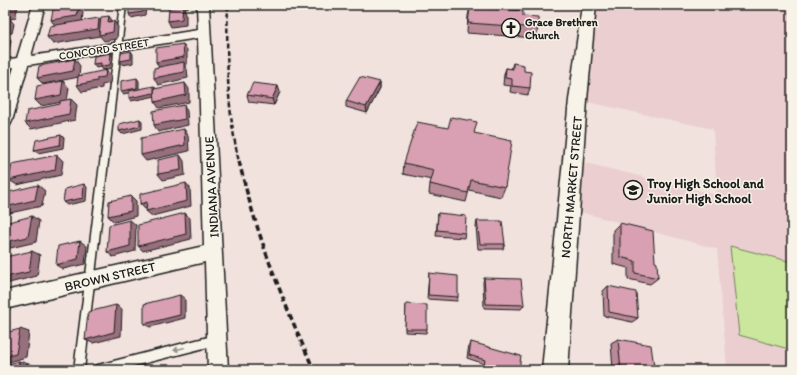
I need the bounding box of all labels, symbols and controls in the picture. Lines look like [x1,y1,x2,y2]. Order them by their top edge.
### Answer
place label: Grace Brethren Church [525,16,598,42]
church icon: Grace Brethren Church [500,17,522,39]
street label: CONCORD STREET [58,36,151,63]
street label: NORTH MARKET STREET [558,115,585,259]
street label: INDIANA AVENUE [201,136,222,238]
place label: Troy High School and Junior High School [646,176,765,207]
school or university icon: Troy High School and Junior High School [622,179,644,201]
street label: BROWN STREET [63,259,158,294]
one-way arrow [173,346,185,352]

